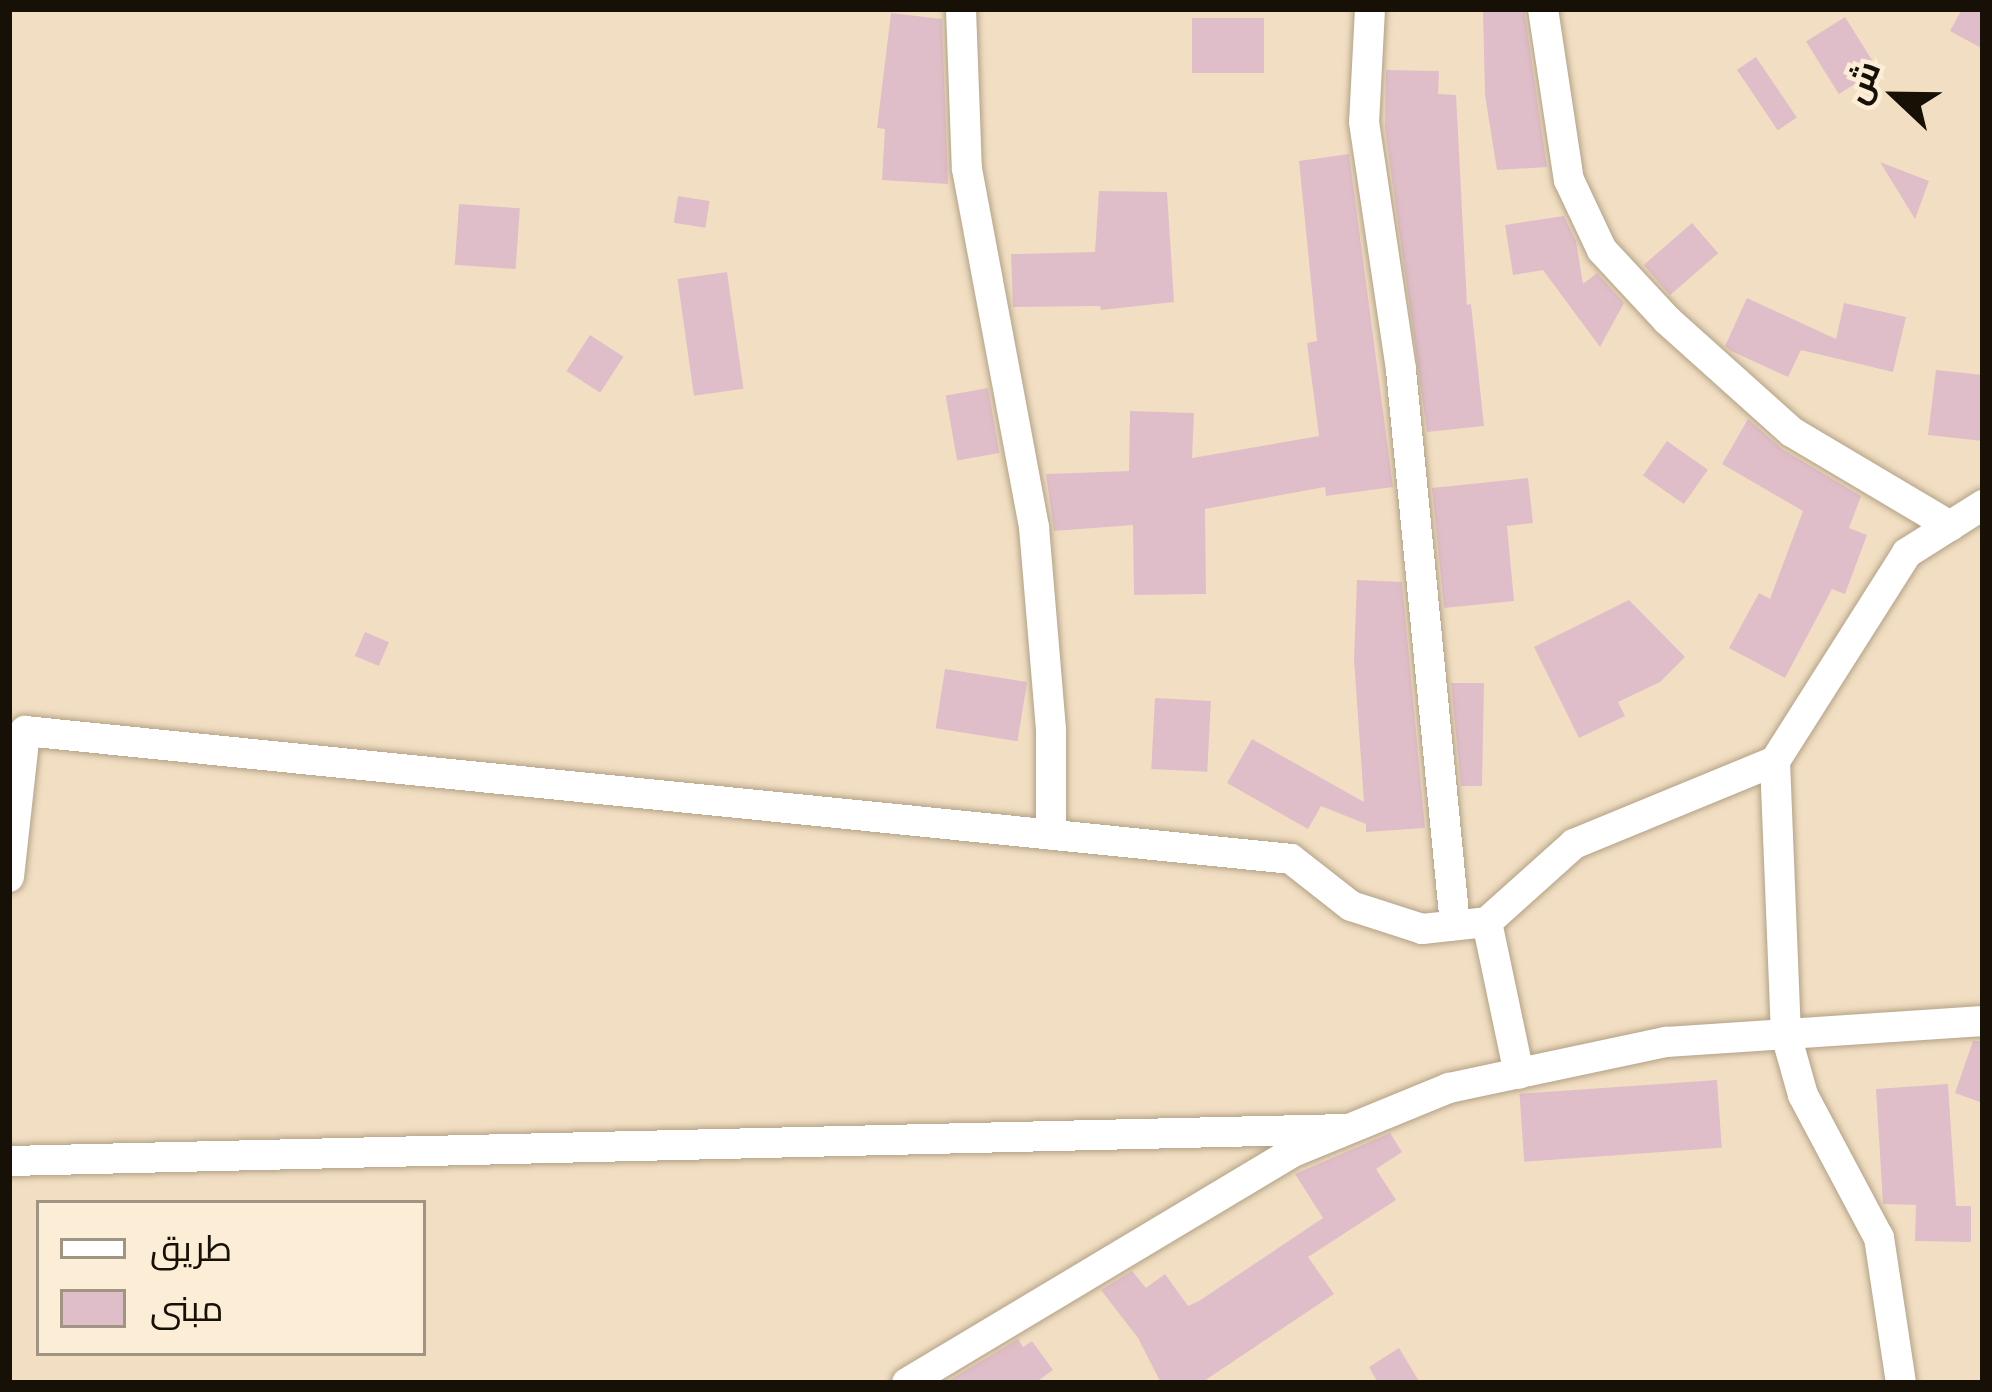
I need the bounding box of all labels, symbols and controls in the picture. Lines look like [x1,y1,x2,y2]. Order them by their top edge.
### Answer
north arrow [1836,36,1956,156]
text: ش [1835,55,1890,110]
legend [36,1200,426,1356]
text: طريق [150,1226,232,1272]
text: مبنى [150,1286,224,1332]

